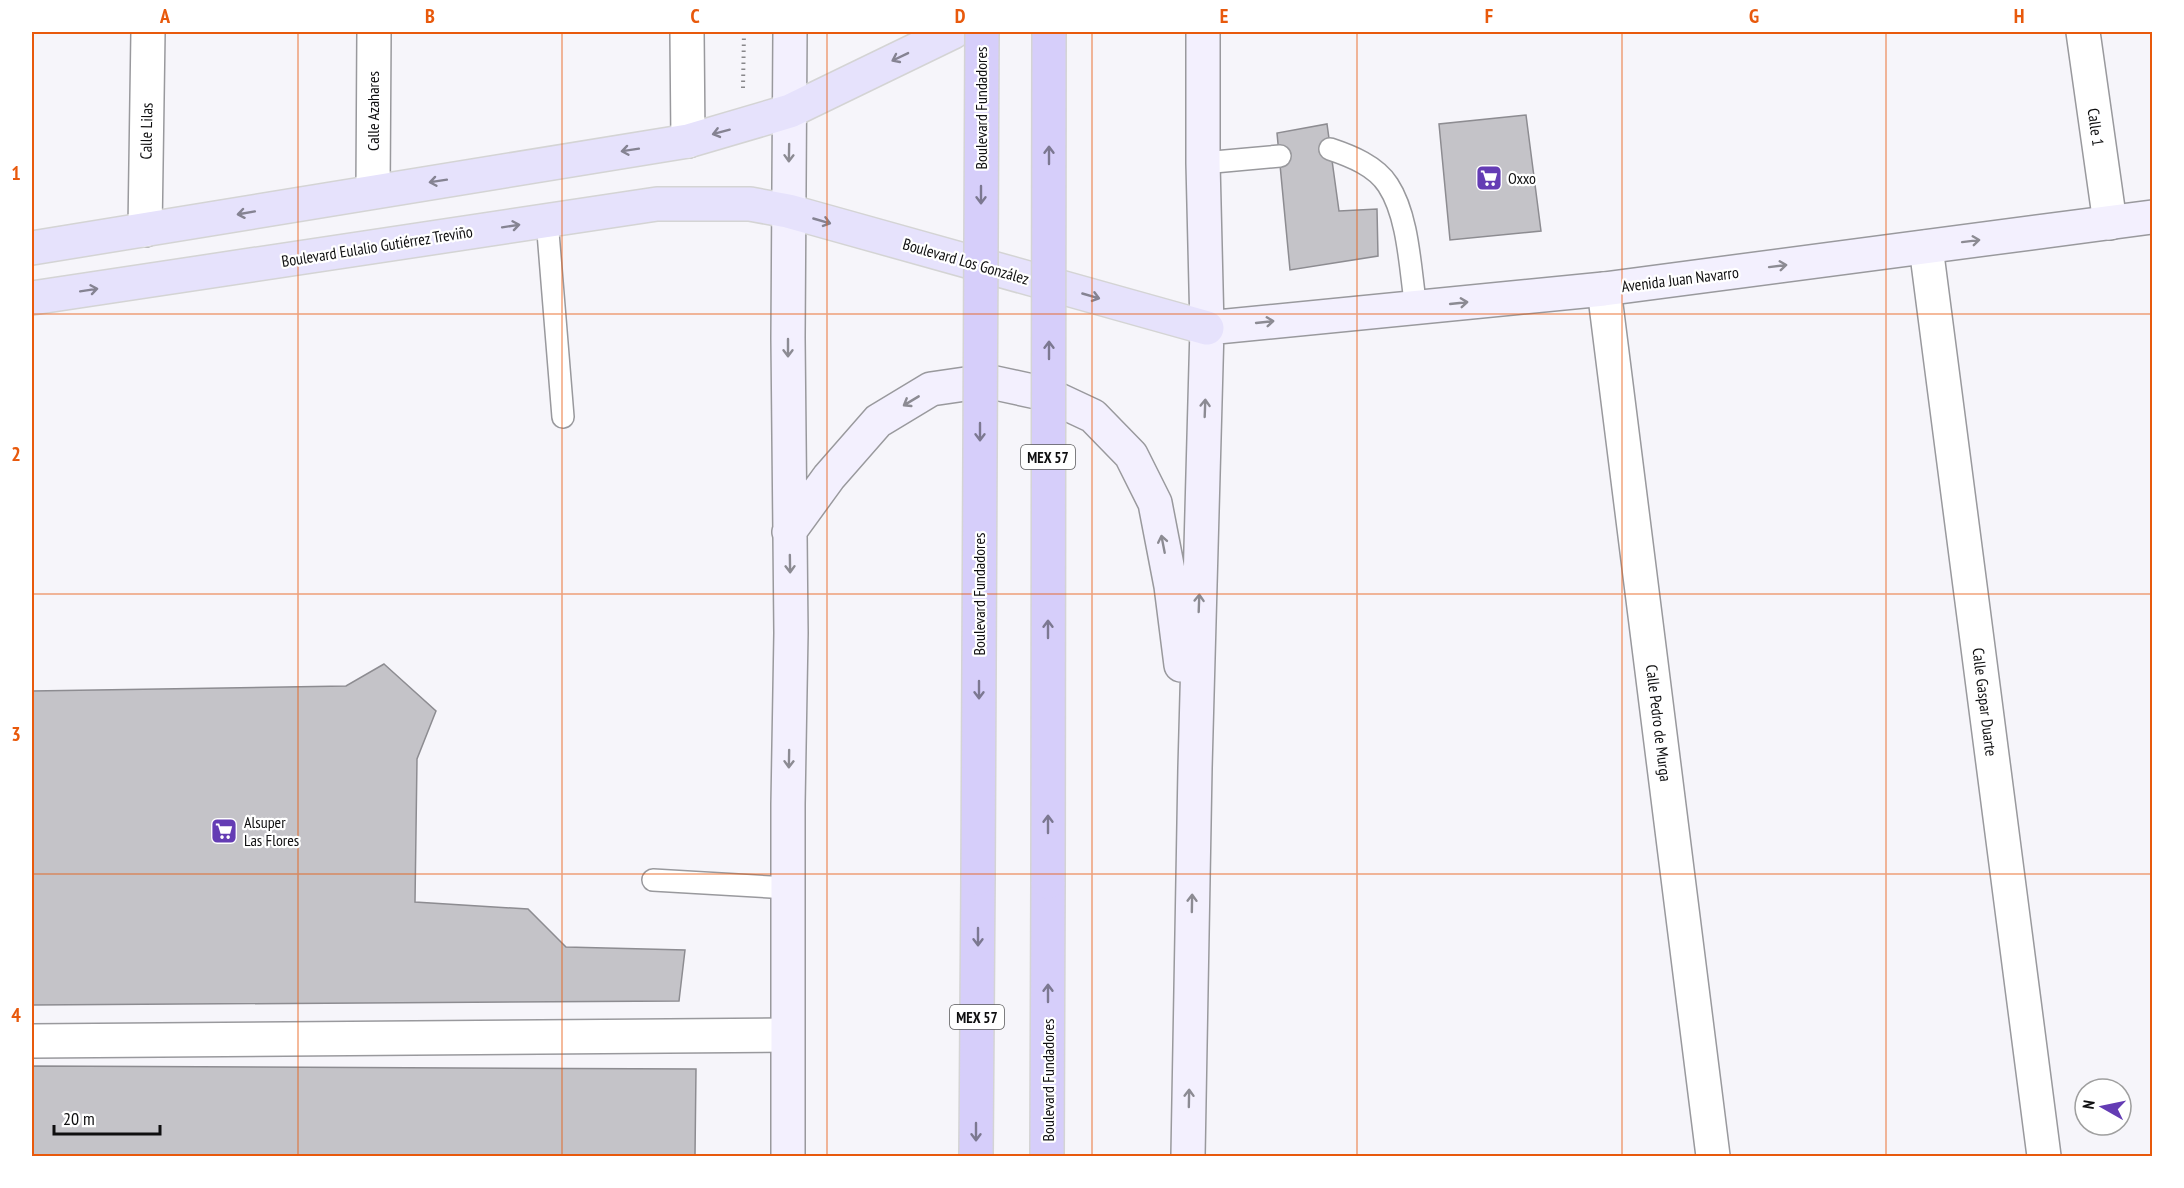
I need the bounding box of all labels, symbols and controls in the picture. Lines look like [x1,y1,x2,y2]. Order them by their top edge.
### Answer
text: A [159,3,171,29]
text: B [425,3,435,29]
text: C [690,3,700,29]
text: D [955,3,966,29]
text: E [1220,3,1228,29]
text: F [1485,3,1493,29]
text: G [1749,3,1759,29]
text: H [2014,3,2024,29]
street label: Boulevard Fundadores [971,47,991,169]
one-way arrow [892,52,910,64]
street label: Calle Azahares [363,71,383,151]
street label: Calle Lilas [136,103,156,159]
street label: Calle 1 [2083,107,2109,147]
one-way arrow [712,126,731,138]
one-way arrow [783,142,795,162]
one-way arrow [621,145,641,156]
one-way arrow [1043,145,1055,165]
text: 1 [11,160,21,186]
supermarket icon: Oxxo [1474,163,1504,193]
place label: Oxxo [1508,168,1536,188]
one-way arrow [429,176,448,187]
one-way arrow [975,184,987,204]
one-way arrow [236,208,256,219]
one-way arrow [812,216,831,227]
one-way arrow [500,220,520,231]
street label: Boulevard Eulalio Gutiérrez Treviño [280,221,474,271]
street label: Boulevard Los González [901,233,1032,289]
one-way arrow [1961,235,1981,246]
one-way arrow [1767,260,1787,271]
street label: Avenida Juan Navarro [1620,262,1740,296]
one-way arrow [79,284,99,295]
one-way arrow [1081,291,1100,302]
one-way arrow [1449,297,1468,308]
one-way arrow [1254,316,1274,327]
one-way arrow [782,337,794,357]
one-way arrow [1043,340,1055,360]
one-way arrow [903,396,920,408]
one-way arrow [1199,399,1210,419]
one-way arrow [974,421,986,441]
text: 2 [11,441,21,467]
road number: MEX 57 [1021,445,1075,469]
street label: Boulevard Fundadores [969,533,989,655]
one-way arrow [1157,535,1168,554]
one-way arrow [784,553,796,573]
one-way arrow [1193,594,1205,614]
one-way arrow [1042,619,1054,639]
street label: Calle Gaspar Duarte [1968,647,2002,757]
street label: Calle Pedro de Murga [1642,663,1676,783]
one-way arrow [973,679,985,699]
text: 3 [11,721,21,747]
one-way arrow [783,748,795,768]
place label: Alsuper Las Flores [244,812,299,850]
one-way arrow [1042,814,1054,834]
supermarket icon: Alsuper Las Flores [209,816,239,846]
one-way arrow [1187,894,1198,914]
one-way arrow [972,926,984,946]
one-way arrow [1042,984,1054,1004]
text: 4 [11,1002,21,1028]
road number: MEX 57 [950,1005,1004,1029]
street label: Boulevard Fundadores [1038,1019,1058,1141]
north arrow [2073,1077,2133,1137]
one-way arrow [1183,1089,1195,1109]
scale bar [54,1098,160,1136]
text: N [2078,1099,2099,1110]
text: 20 m [63,1107,95,1130]
one-way arrow [970,1121,982,1141]

